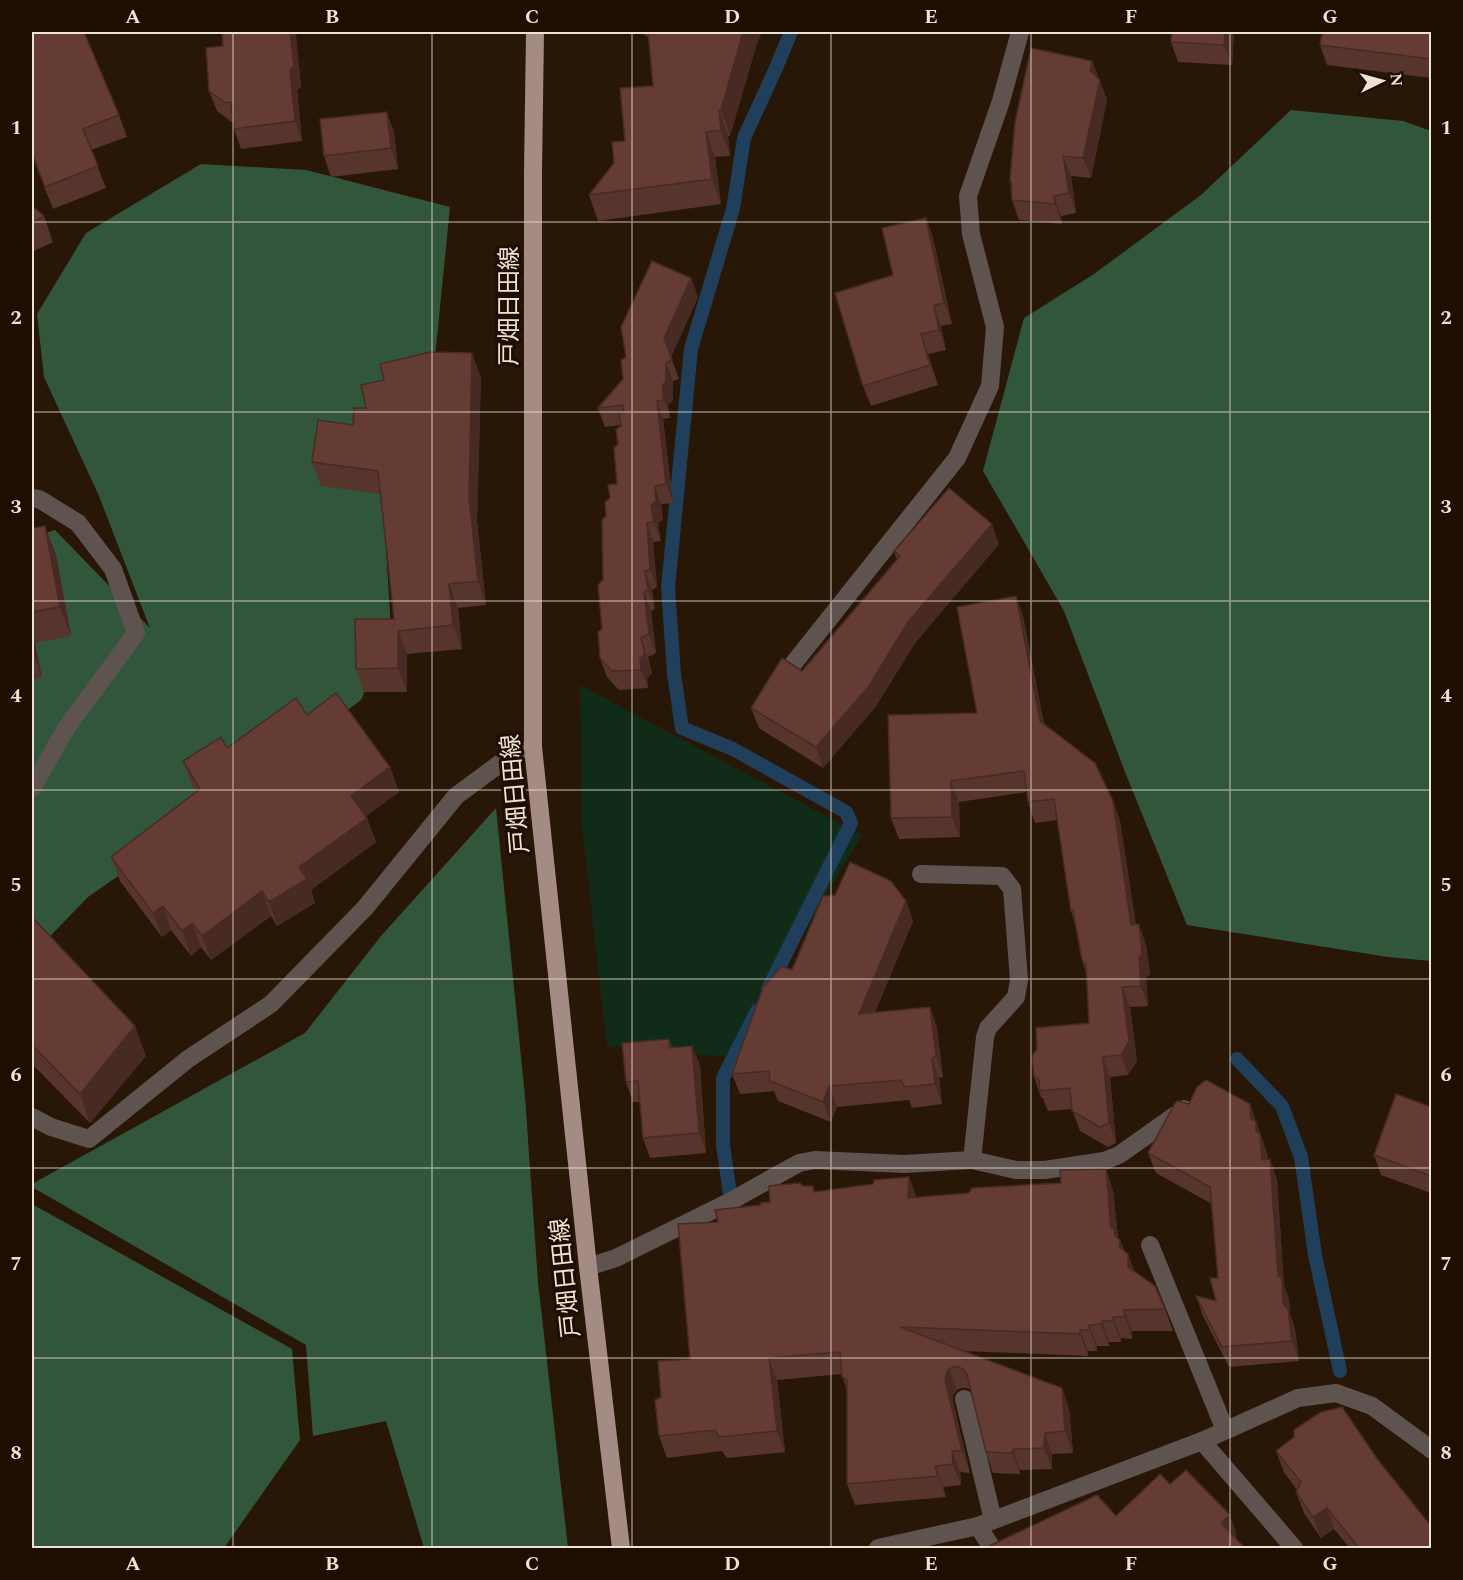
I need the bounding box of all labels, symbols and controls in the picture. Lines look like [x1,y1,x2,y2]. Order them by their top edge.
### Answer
text: A [125,2,141,32]
text: B [325,2,339,32]
text: C [525,2,539,32]
text: D [724,2,740,32]
text: E [924,2,938,32]
text: F [1125,2,1137,32]
text: G [1322,2,1338,32]
north arrow [1352,51,1412,111]
text: N [1383,72,1408,87]
text: 1 [10,113,22,143]
text: 1 [1440,113,1452,143]
street label: 戸畑日田線 [492,246,528,366]
text: 2 [10,303,22,333]
text: 2 [1440,303,1452,333]
text: 3 [10,492,22,522]
text: 3 [1440,492,1452,522]
text: 4 [10,681,22,711]
text: 4 [1440,681,1452,711]
street label: 戸畑日田線 [493,733,539,855]
text: 5 [10,870,22,900]
text: 5 [1440,870,1452,900]
text: 6 [10,1060,22,1090]
text: 6 [1440,1060,1452,1090]
street label: 戸畑日田線 [542,1216,590,1339]
text: 7 [10,1249,22,1279]
text: 7 [1440,1249,1452,1279]
text: 8 [10,1438,22,1468]
text: 8 [1440,1438,1452,1468]
text: A [125,1549,141,1579]
text: B [325,1549,339,1579]
text: C [525,1549,539,1579]
text: D [724,1549,740,1579]
text: E [924,1549,938,1579]
text: F [1125,1549,1137,1579]
text: G [1322,1549,1338,1579]

